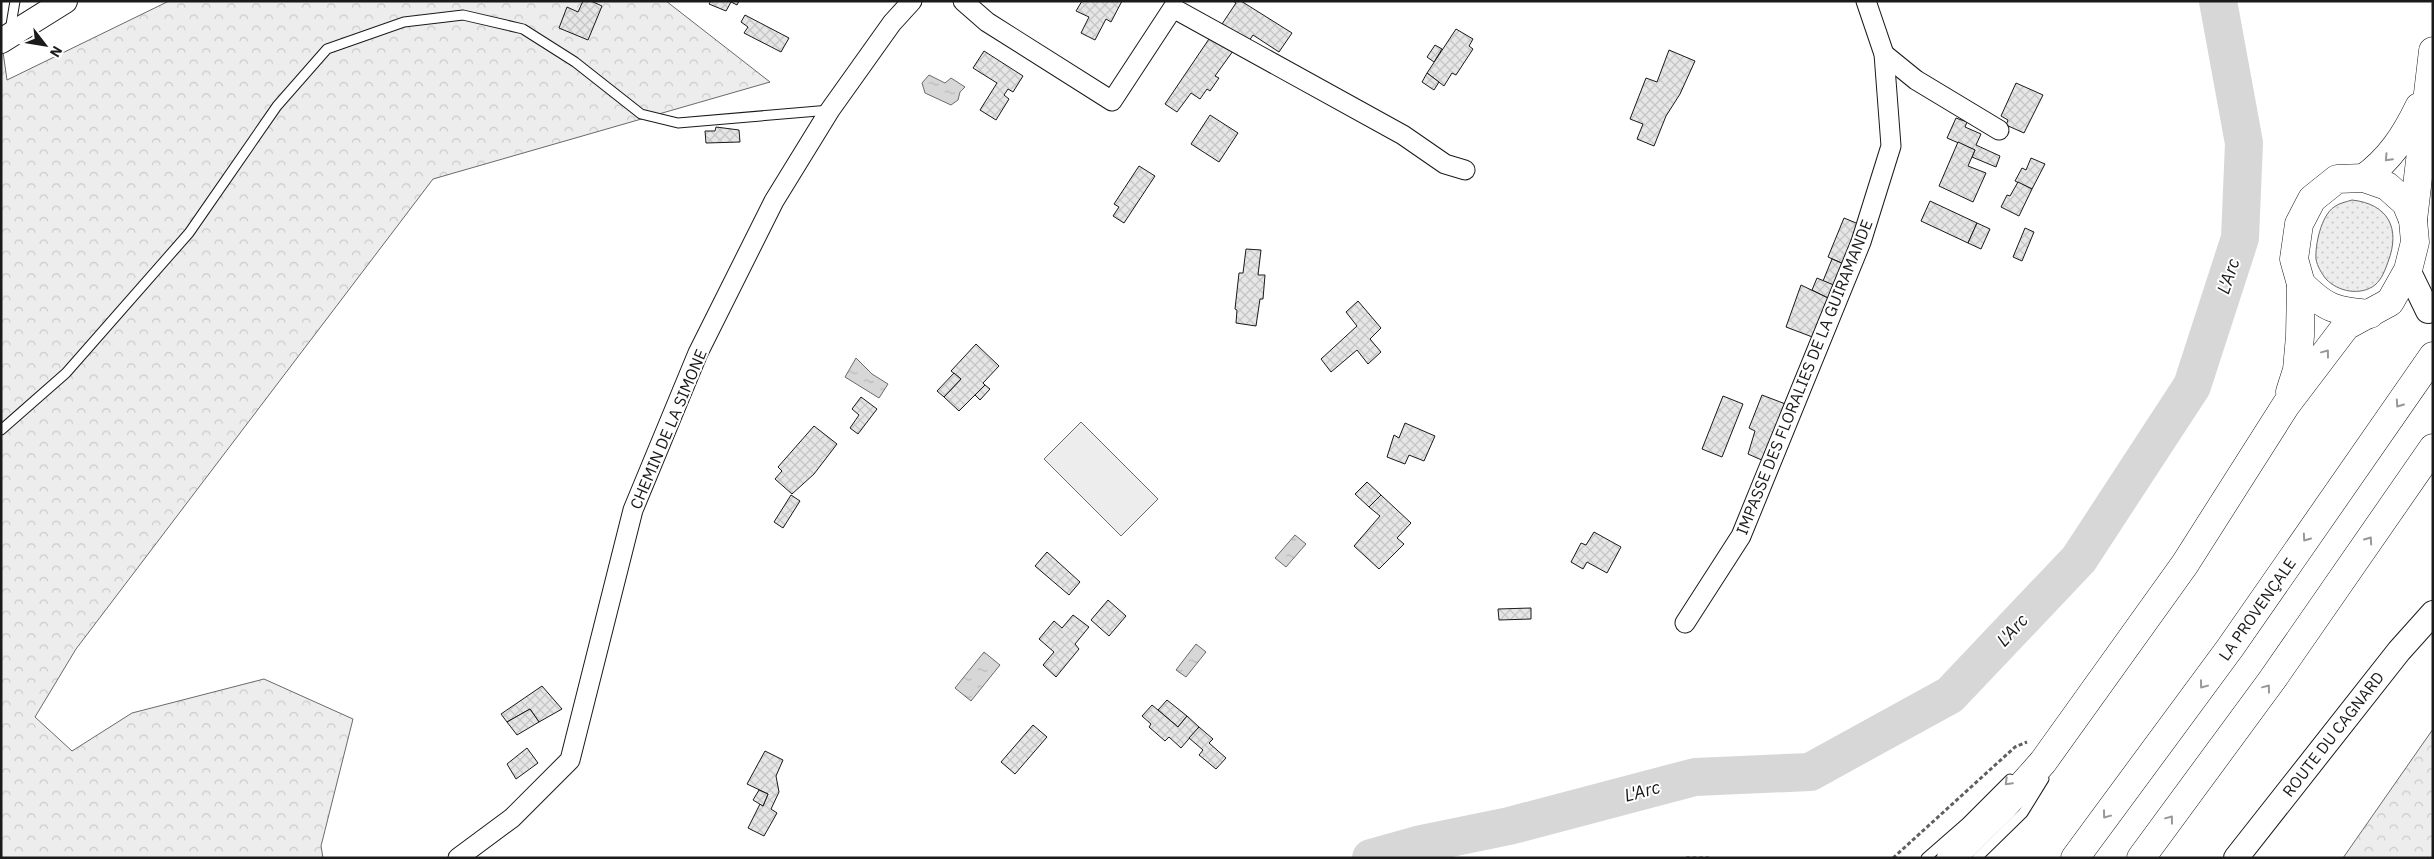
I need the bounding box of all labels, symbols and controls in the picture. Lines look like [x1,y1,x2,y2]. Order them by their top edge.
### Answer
north arrow [20,20,70,70]
text: N [46,43,66,61]
one-way arrow [2384,153,2393,162]
street label: IMPASSE DES FLORALIES DE LA GUIRAMANDE [1731,217,1877,537]
water label: L'Arc [2211,255,2245,297]
street label: CHEMIN DE LA SIMONE [625,346,711,512]
one-way arrow [2320,350,2328,359]
one-way arrow [2396,399,2405,408]
one-way arrow [2303,532,2312,542]
one-way arrow [2363,536,2372,546]
street label: LA PROVENÇALE [2214,554,2300,664]
water label: L'Arc [1991,609,2033,651]
street label: ROUTE DU CAGNARD [2278,667,2388,801]
one-way arrow [2200,679,2208,688]
one-way arrow [2261,685,2269,694]
water label: L'Arc [1622,775,1663,807]
one-way arrow [2005,776,2014,785]
one-way arrow [2103,809,2112,819]
one-way arrow [2164,815,2173,825]

